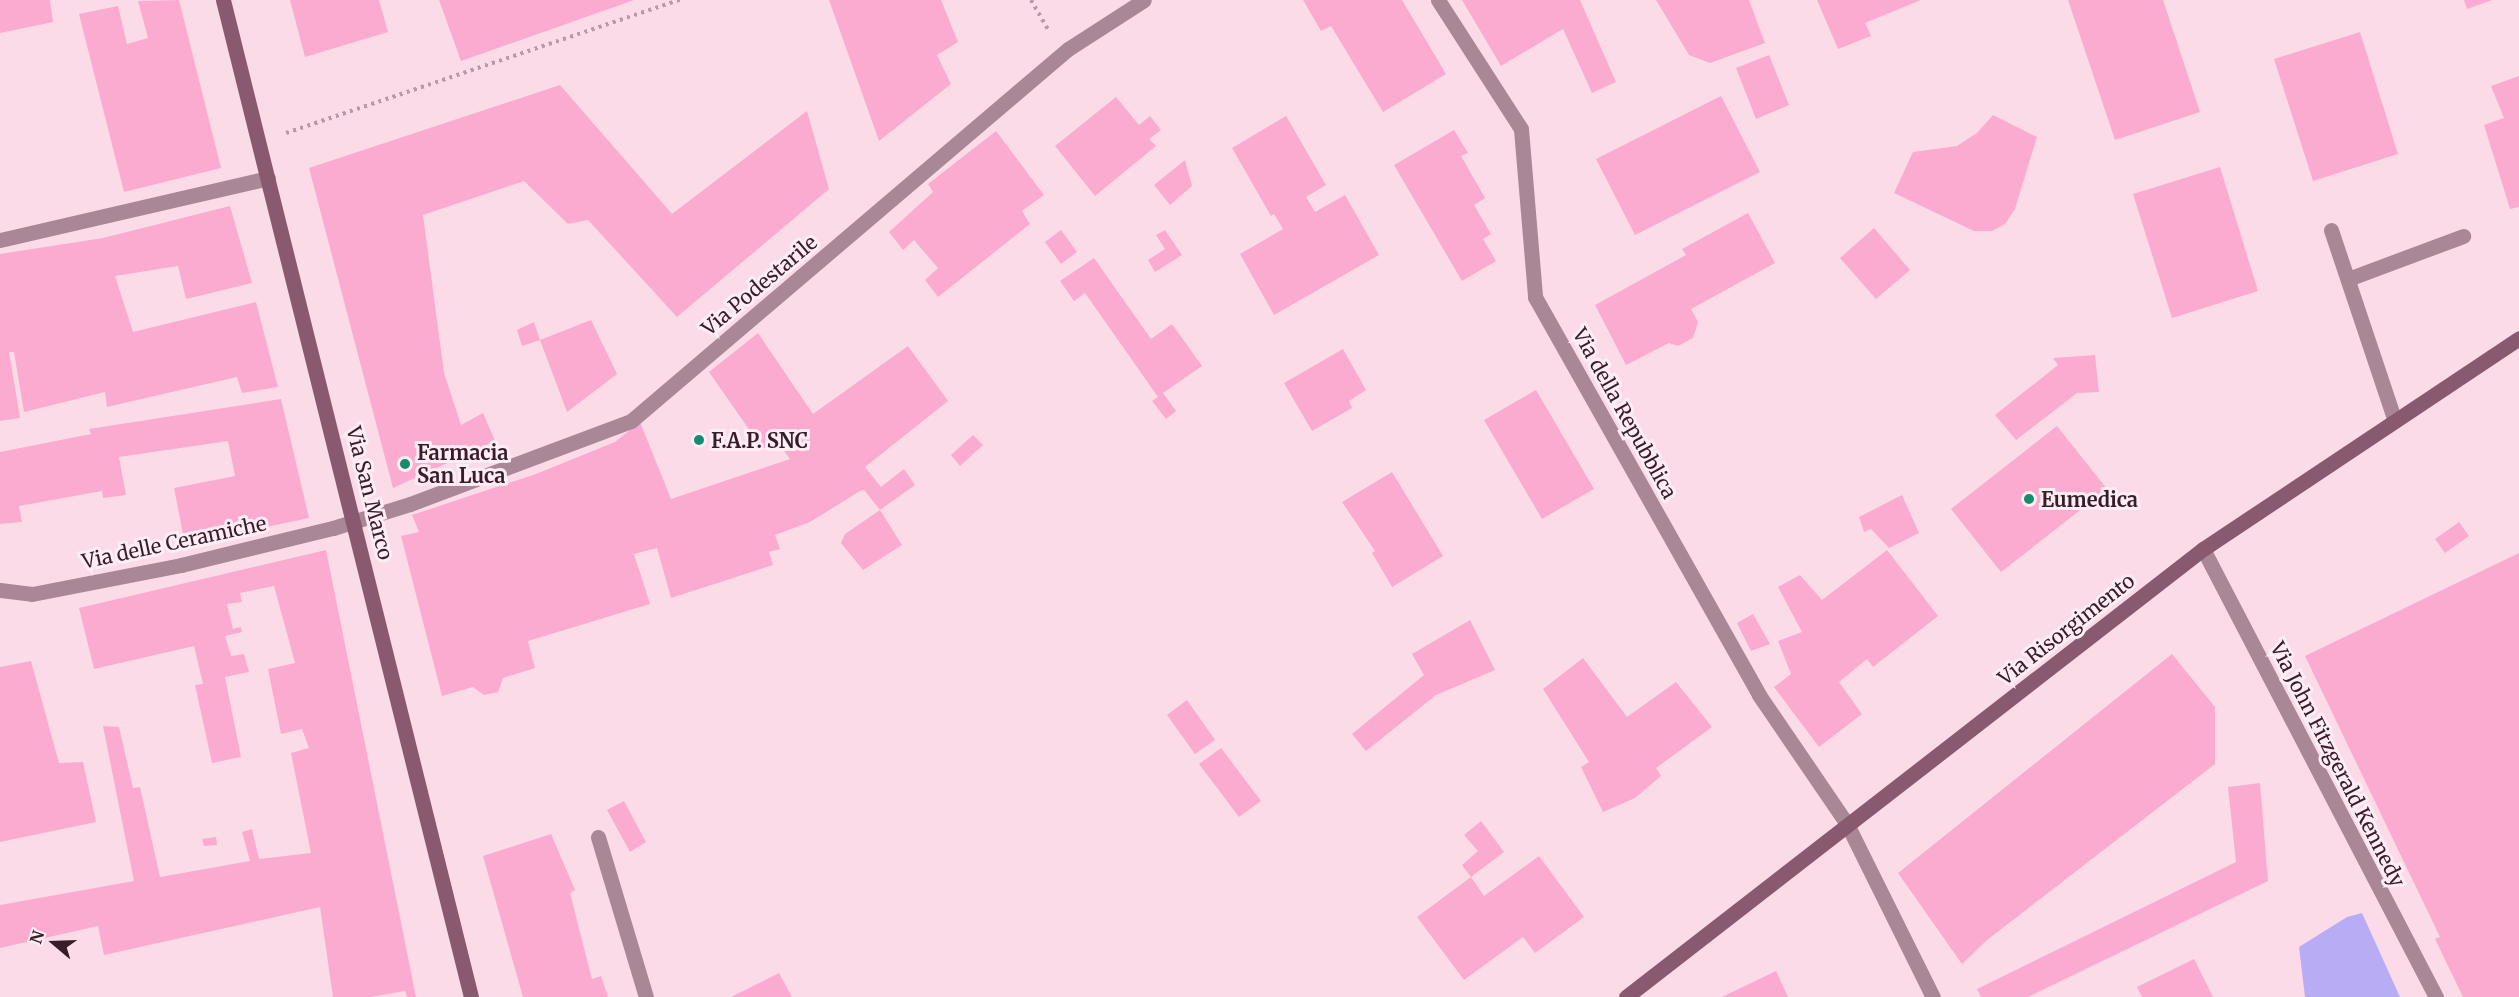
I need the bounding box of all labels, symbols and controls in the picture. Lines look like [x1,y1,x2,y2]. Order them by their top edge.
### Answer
street label: Via Podestarile [696,230,822,340]
street label: Via della Repubblica [1568,323,1682,503]
street label: Via San Marco [342,424,398,562]
place label: F.A.P. SNC [711,428,808,452]
marker: F.A.P. SNC [692,433,706,447]
place label: Farmacia San Luca [417,440,509,487]
marker: Farmacia San Luca [398,457,412,471]
place label: Eumedica [2041,487,2138,511]
marker: Eumedica [2022,492,2036,506]
street label: Via delle Ceramiche [80,511,268,573]
street label: Via Risorgimento [1993,568,2139,690]
street label: Via John Fitzgerald Kennedy [2266,638,2410,890]
north arrow [24,913,84,973]
text: N [25,928,48,946]

